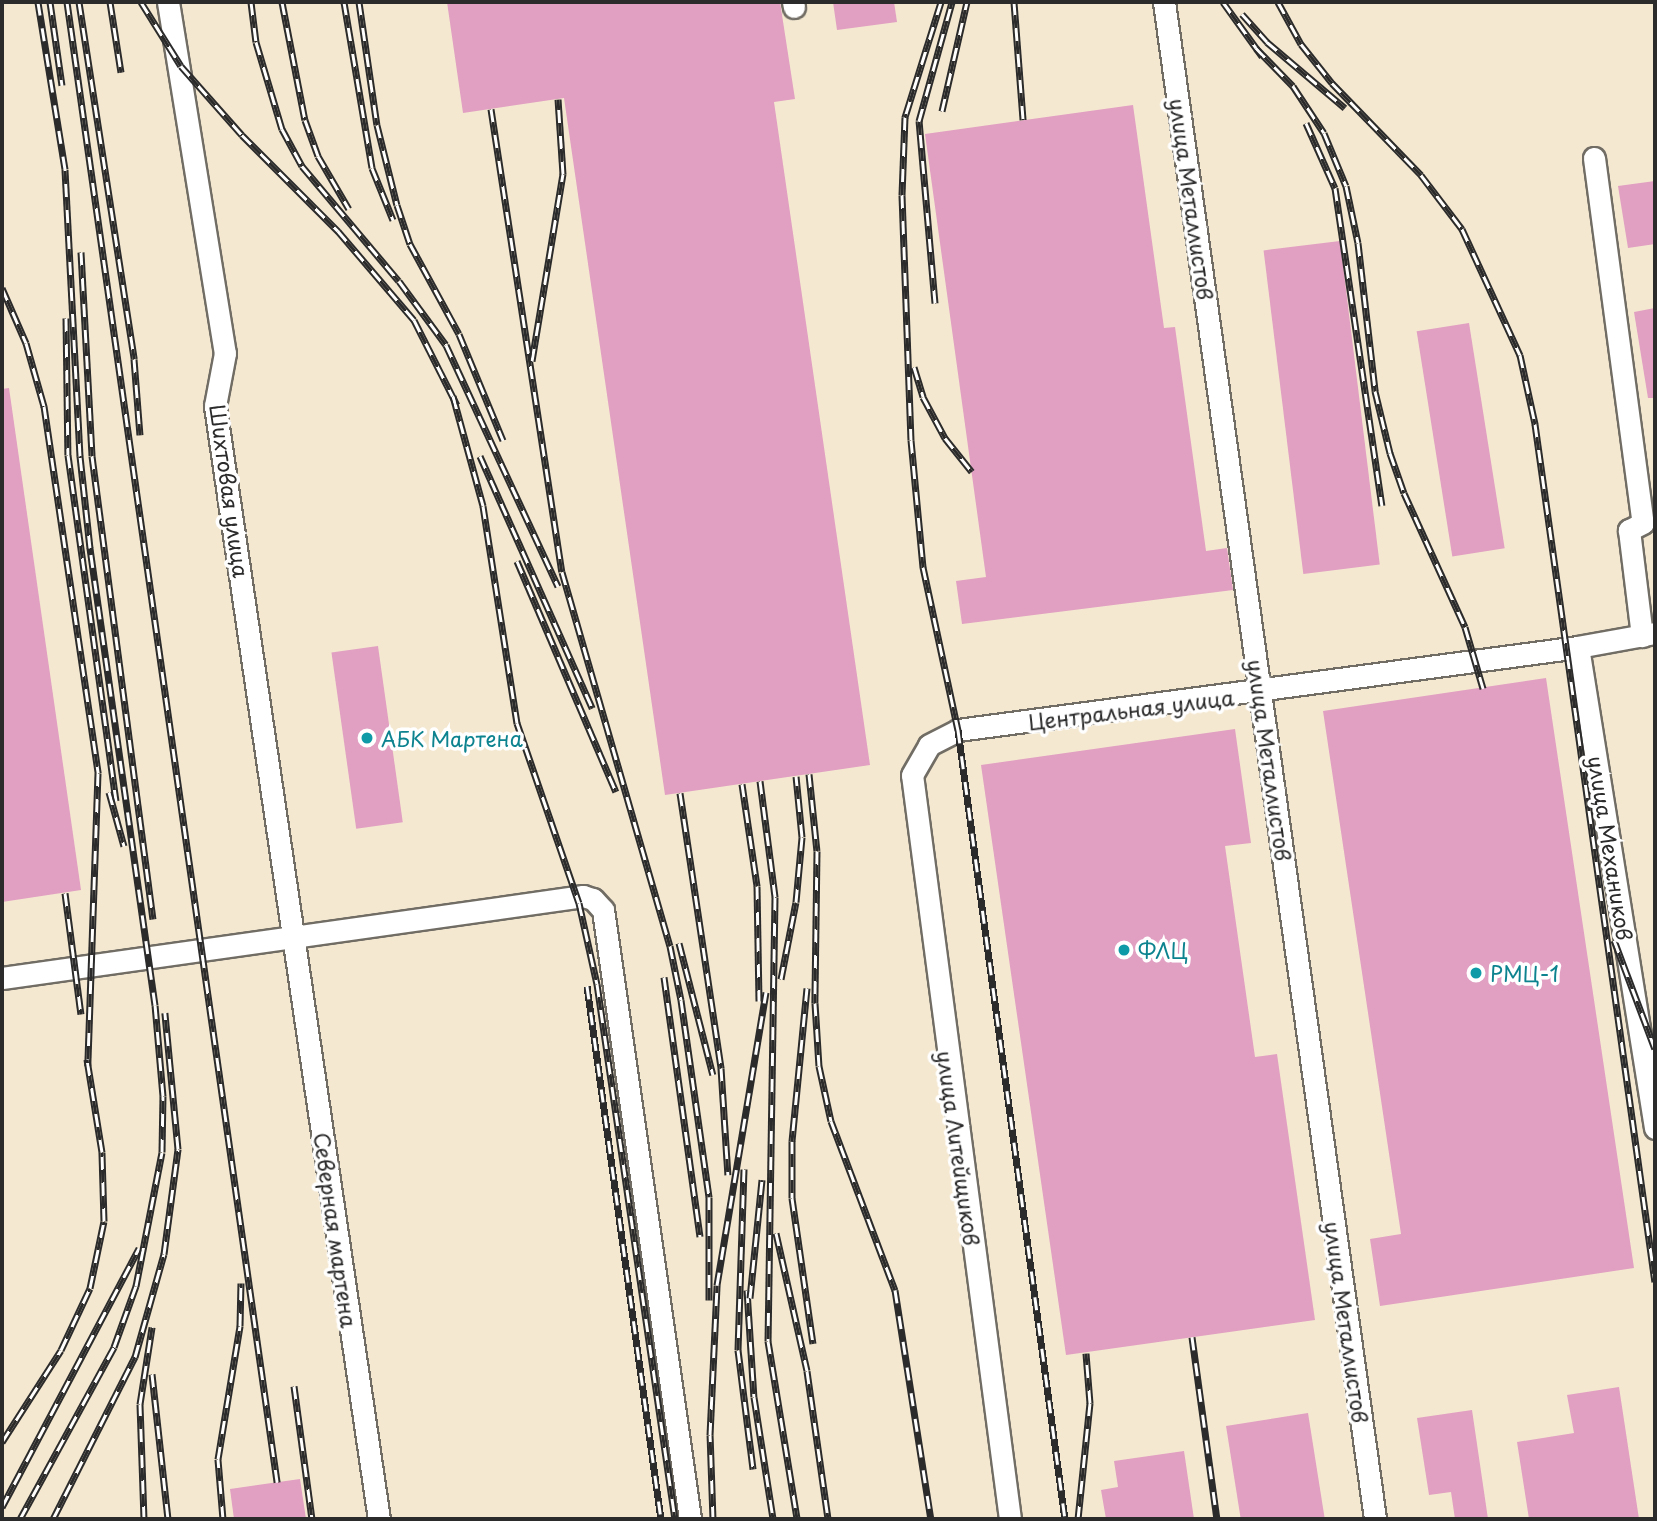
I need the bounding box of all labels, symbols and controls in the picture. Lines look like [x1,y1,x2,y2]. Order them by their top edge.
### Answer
street label: улица Металлистов [1165,96,1219,302]
street label: Шихтовая улица [205,403,255,579]
street label: улица Металлистов [1243,657,1297,863]
street label: Центральная улица [1027,684,1235,734]
place label: АБК Мартена [381,725,523,751]
marker: АБК Мартена [359,730,375,746]
street label: улица Механиков [1584,754,1638,942]
place label: ФЛЦ [1138,937,1188,963]
marker: ФЛЦ [1116,942,1132,958]
place label: РМЦ-1 [1490,960,1559,986]
marker: РМЦ-1 [1468,965,1484,981]
street label: улица Литейщиков [933,1048,985,1248]
street label: Северная мартена [310,1131,362,1329]
street label: улица Металлистов [1320,1219,1374,1425]

